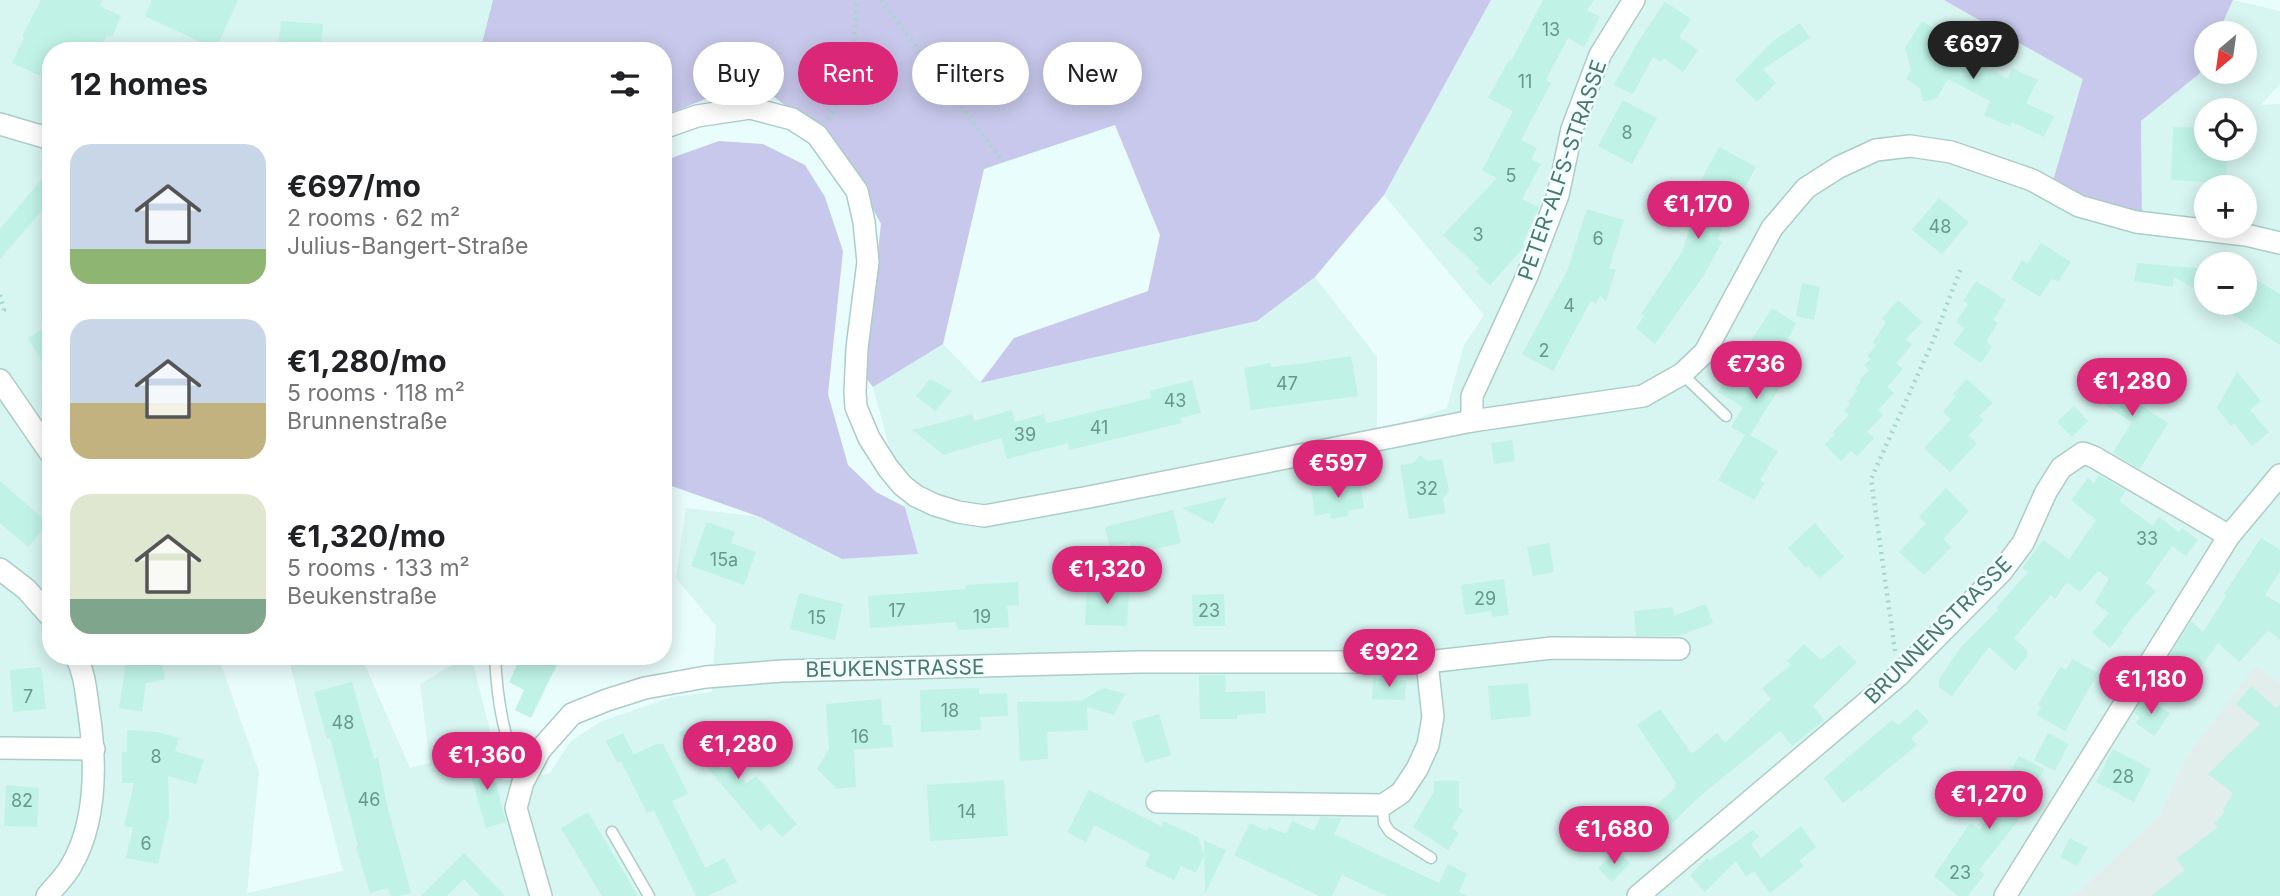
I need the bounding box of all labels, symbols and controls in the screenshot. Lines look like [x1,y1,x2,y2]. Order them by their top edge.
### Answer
house number: 13 [1542,19,1560,40]
north arrow [2194,21,2258,84]
map controls [2194,21,2257,315]
pin: €697 [1932,22,2014,81]
text: €697 [1944,30,2002,58]
chip: Buy [693,42,784,105]
chip: Rent [798,42,898,105]
chip: Filters [912,42,1029,105]
chip: New [1043,42,1142,105]
street label: PETER-ALFS-STRASSE [1513,57,1611,283]
icon: filters [606,65,644,103]
text: 12 homes [70,66,208,102]
house number: 11 [1518,71,1532,92]
button: locate [2194,98,2257,161]
house number: 8 [1621,122,1633,143]
house number: 5 [1506,165,1516,186]
text: €697/mo [287,168,421,204]
icon: home [126,172,210,256]
button: + [2194,175,2257,238]
pin: €1,170 [1641,182,1755,241]
text: €1,170 [1663,190,1733,218]
text: 2 rooms · 62 m² [287,204,460,232]
house number: 48 [1929,216,1951,237]
house number: 3 [1472,224,1484,245]
house number: 6 [1592,228,1604,249]
text: Julius-Bangert-Straße [287,232,528,260]
button: − [2194,252,2257,315]
house number: 4 [1563,295,1575,316]
house number: 2 [1539,340,1549,361]
pin: €736 [1715,342,1797,401]
text: €1,280/mo [287,343,447,379]
icon: home [126,347,210,431]
text: €736 [1727,350,1785,378]
pin: €1,280 [2075,358,2189,418]
text: €1,280 [2093,367,2171,395]
house number: 47 [1276,373,1298,394]
text: 5 rooms · 118 m² [287,379,465,407]
house number: 43 [1164,390,1186,411]
text: Brunnenstraße [287,407,447,435]
house number: 41 [1090,417,1108,438]
house number: 39 [1014,424,1036,445]
pin: €597 [1297,440,1379,500]
text: €597 [1309,449,1367,477]
house number: 32 [1416,478,1438,499]
text: €1,320/mo [287,518,446,554]
icon: home [126,522,210,606]
house number: 33 [2136,528,2158,549]
pin: €1,320 [1050,546,1164,606]
house number: 15a [710,549,738,570]
street label: BRUNNENSTRASSE [1859,551,2017,709]
text: 5 rooms · 133 m² [287,554,470,582]
text: €1,320 [1068,555,1146,583]
text: Beukenstraße [287,582,437,610]
house number: 29 [1474,588,1496,609]
house number: 17 [888,600,906,621]
house number: 23 [1198,600,1220,621]
house number: 19 [973,606,991,627]
house number: 15 [808,607,826,628]
pin: €922 [1348,630,1430,689]
text: €922 [1359,638,1419,666]
street label: BEUKENSTRASSE [805,654,985,682]
pin: €1,180 [2094,656,2208,716]
text: €1,180 [2115,665,2187,693]
house number: 7 [23,686,33,707]
house number: 18 [941,700,959,721]
house number: 48 [332,712,354,733]
pin: €1,280 [681,722,795,781]
house number: 16 [851,726,869,747]
text: €1,280 [699,730,777,758]
pin: €1,360 [430,732,544,792]
text: €1,360 [448,741,526,769]
house number: 8 [150,746,162,767]
house number: 28 [2112,766,2134,787]
pin: €1,270 [1932,772,2046,831]
text: €1,270 [1951,780,2027,808]
house number: 46 [358,789,380,810]
house number: 82 [11,790,33,811]
house number: 14 [958,801,976,822]
pin: €1,680 [1557,806,1671,866]
text: €1,680 [1575,815,1653,843]
house number: 6 [140,833,152,854]
house number: 23 [1949,862,1971,883]

